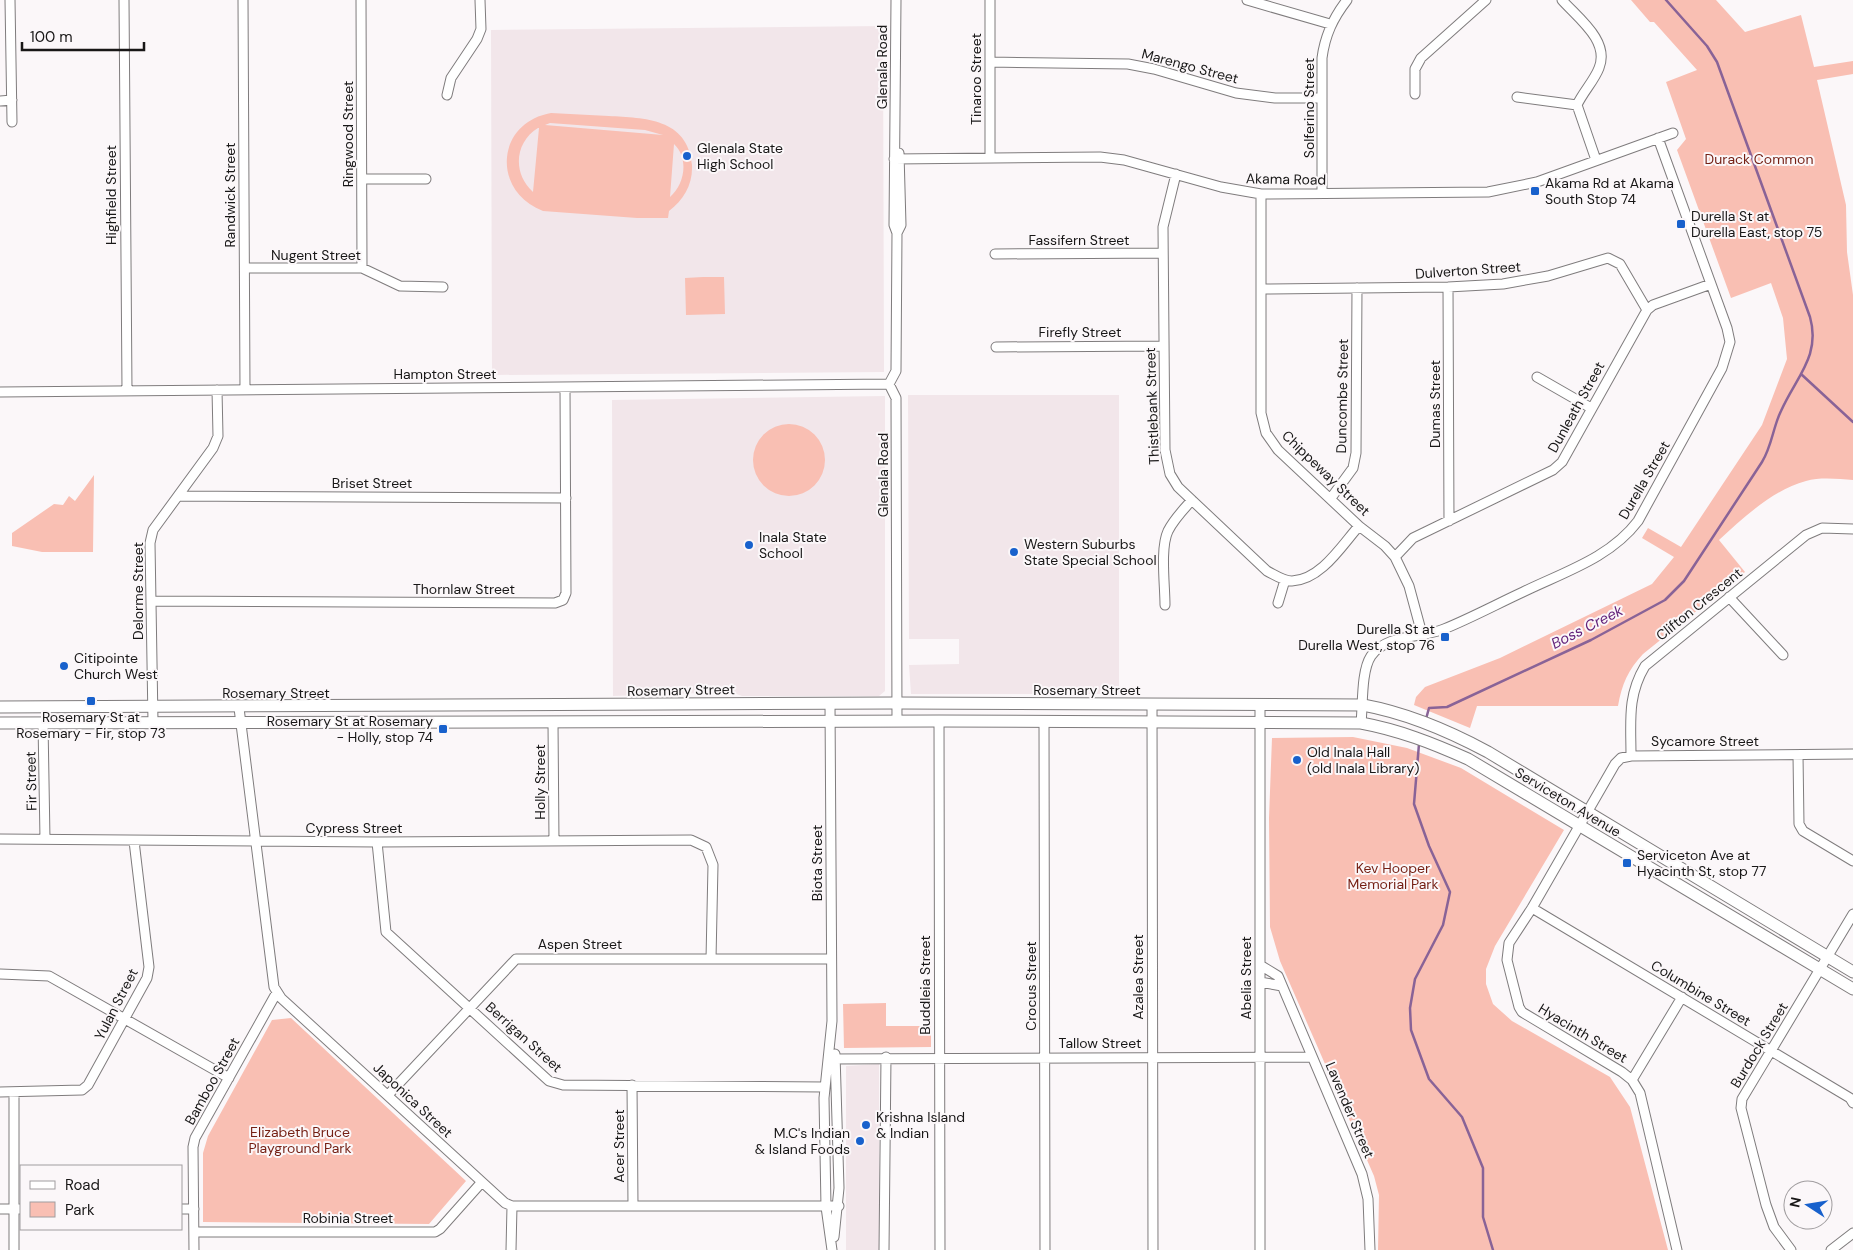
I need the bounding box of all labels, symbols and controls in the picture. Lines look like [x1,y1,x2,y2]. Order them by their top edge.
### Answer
scale bar [22,20,145,52]
street label: Glenala Road [873,25,891,109]
text: 100 m [30,27,73,47]
street label: Tinaroo Street [967,33,985,125]
street label: Marengo Street [1140,44,1240,88]
street label: Solferino Street [1300,58,1318,158]
street label: Ringwood Street [339,81,357,187]
place label: Glenala State High School [697,139,783,173]
street label: Randwick Street [221,142,239,248]
street label: Highfield Street [102,145,120,245]
marker: Glenala State High School [681,150,693,162]
park label: Durack Common [1705,150,1813,168]
street label: Akama Road [1246,169,1326,189]
place label: Akama Rd at Akama South Stop 74 [1545,174,1674,208]
marker: Akama Rd at Akama South Stop 74 [1529,185,1541,197]
place label: Durella St at Durella East, stop 75 [1691,207,1822,241]
marker: Durella St at Durella East, stop 75 [1675,218,1687,230]
street label: Fassifern Street [1028,231,1130,249]
street label: Nugent Street [271,246,361,264]
street label: Dulverton Street [1415,257,1521,283]
street label: Firefly Street [1039,323,1121,341]
street label: Duncombe Street [1332,339,1352,453]
street label: Thistlebank Street [1141,347,1163,465]
street label: Dunleath Street [1544,358,1608,456]
street label: Dumas Street [1426,360,1444,448]
street label: Hampton Street [393,365,497,383]
street label: Chippeway Street [1278,426,1374,520]
street label: Glenala Road [874,433,892,517]
street label: Durella Street [1614,437,1674,523]
street label: Briset Street [332,474,412,492]
place label: Inala State School [759,528,827,562]
place label: Western Suburbs State Special School [1024,535,1157,569]
marker: Inala State School [743,539,755,551]
street label: Delorme Street [129,542,147,640]
marker: Western Suburbs State Special School [1008,546,1020,558]
street label: Clifton Crescent [1652,564,1746,644]
street label: Thornlaw Street [413,580,515,598]
water label: Boss Creek [1548,600,1627,654]
place label: Durella St at Durella West, stop 76 [1298,620,1435,654]
marker: Durella St at Durella West, stop 76 [1439,631,1451,643]
place label: Citipointe Church West [74,649,158,683]
marker: Citipointe Church West [58,660,70,672]
street label: Rosemary Street [627,680,735,700]
street label: Rosemary Street [1033,681,1141,699]
street label: Rosemary Street [222,684,330,702]
marker: Rosemary St at Rosemary - Fir, stop 73 [85,695,97,707]
place label: Rosemary St at Rosemary - Fir, stop 73 [16,708,166,742]
place label: Rosemary St at Rosemary - Holly, stop 74 [267,712,434,746]
marker: Rosemary St at Rosemary - Holly, stop 74 [437,723,449,735]
street label: Sycamore Street [1651,732,1759,750]
place label: Old Inala Hall (old Inala Library) [1307,743,1419,777]
street label: Holly Street [531,744,549,820]
street label: Fir Street [21,751,41,811]
marker: Old Inala Hall (old Inala Library) [1291,754,1303,766]
street label: Serviceton Avenue [1512,763,1624,841]
street label: Cypress Street [306,819,402,837]
street label: Biota Street [808,825,826,901]
place label: Serviceton Ave at Hyacinth St, stop 77 [1637,846,1767,880]
marker: Serviceton Ave at Hyacinth St, stop 77 [1621,857,1633,869]
park label: Kev Hooper Memorial Park [1347,859,1439,893]
street label: Azalea Street [1129,934,1147,1020]
street label: Aspen Street [538,935,622,953]
street label: Buddleia Street [916,935,934,1035]
street label: Abelia Street [1237,936,1255,1020]
street label: Crocus Street [1022,941,1040,1031]
street label: Columbine Street [1648,956,1754,1030]
street label: Yulan Street [90,965,142,1043]
street label: Berrigan Street [482,998,566,1076]
street label: Hyacinth Street [1535,999,1631,1067]
street label: Burdock Street [1726,999,1792,1091]
street label: Bamboo Street [181,1034,243,1128]
street label: Tallow Street [1059,1034,1141,1052]
street label: Japonica Street [370,1059,456,1141]
street label: Lavender Street [1322,1059,1378,1161]
place label: Krishna Island & Indian [876,1108,965,1142]
street label: Acer Street [610,1109,628,1183]
marker: Krishna Island & Indian [860,1119,872,1131]
park label: Elizabeth Bruce Playground Park [248,1123,352,1157]
place label: M.C's Indian & Island Foods [755,1124,850,1158]
marker: M.C's Indian & Island Foods [854,1135,866,1147]
legend [20,1165,182,1230]
text: Road [65,1175,100,1195]
north arrow [1783,1180,1833,1230]
text: N [1785,1195,1805,1209]
text: Park [65,1200,95,1220]
street label: Robinia Street [303,1209,393,1227]

